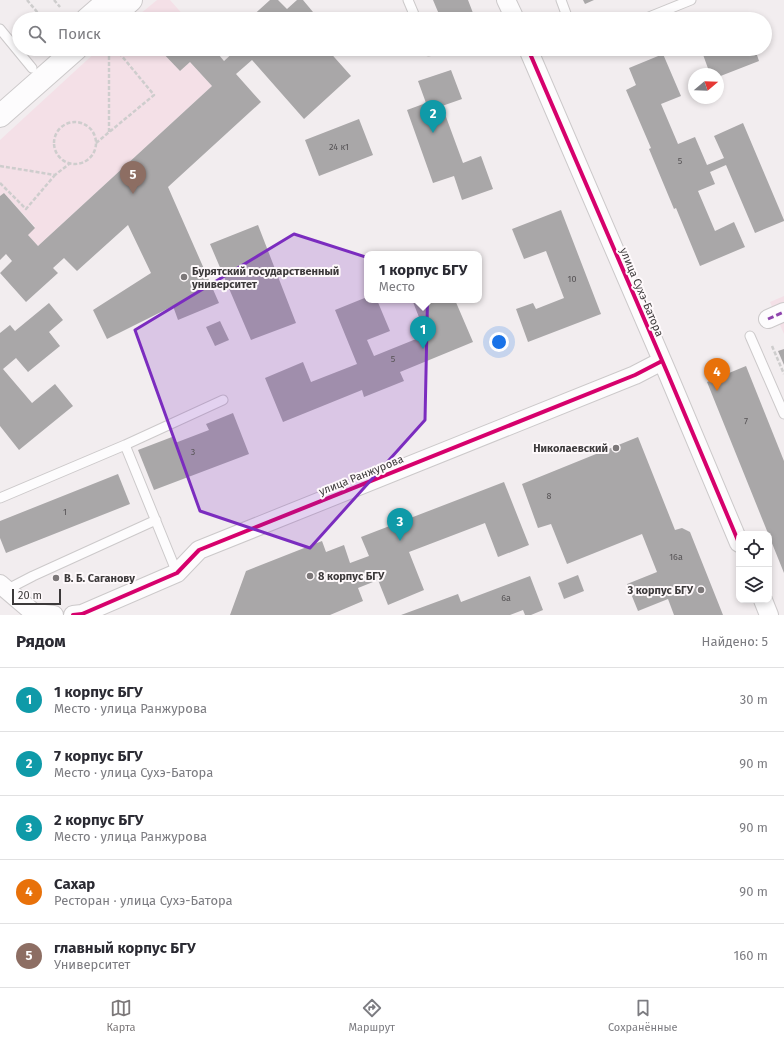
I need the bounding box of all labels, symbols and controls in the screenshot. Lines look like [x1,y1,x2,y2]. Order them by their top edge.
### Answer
search box [12,12,772,56]
icon: search [26,23,48,45]
text: Поиск [58,25,101,43]
north arrow [688,68,724,104]
pin: 2 [420,100,446,133]
house number: 24 к1 [329,142,349,152]
house number: 5 [678,156,683,166]
pin: 5 [120,161,146,194]
street label: улица Сухэ-Батора [617,246,666,339]
popup [364,251,482,303]
text: 1 корпус БГУ [379,261,467,279]
place label: Бурятский государственный университет [191,265,339,291]
marker: Бурятский государственный университет [179,272,189,282]
house number: 10 [568,274,576,284]
text: Место [379,279,415,294]
pin: 1 [410,316,436,349]
your location [489,332,509,352]
house number: 5 [391,354,396,364]
pin: 4 [704,358,730,391]
house number: 7 [744,416,748,426]
place label: Николаевский [533,442,608,455]
marker: Николаевский [611,443,621,453]
house number: 3 [191,447,195,457]
street label: улица Ранжурова [317,453,405,498]
house number: 8 [547,491,552,501]
house number: 1 [63,507,67,517]
pin: 3 [387,508,413,541]
map controls [736,531,772,603]
button: locate [736,531,772,567]
house number: 16а [669,552,683,562]
button: layers [736,567,772,603]
place label: 8 корпус БГУ [318,570,385,583]
marker: 8 корпус БГУ [305,571,315,581]
place label: В. Б. Саганову [64,572,135,585]
marker: В. Б. Саганову [51,573,61,583]
place label: 3 корпус БГУ [626,584,694,597]
marker: 3 корпус БГУ [696,585,706,595]
scale bar [12,587,61,606]
text: 20 m [18,589,42,602]
house number: 6а [501,593,511,603]
text: Рядом [16,631,66,652]
text: Найдено: 5 [702,634,768,649]
text: 1 корпус БГУ [54,683,143,701]
text: 1 [26,692,32,707]
text: 30 m [740,692,768,707]
text: Место · улица Ранжурова [54,701,207,716]
text: 7 корпус БГУ [54,747,143,765]
text: 2 [26,756,32,771]
text: 90 m [739,756,768,771]
text: Место · улица Сухэ-Батора [54,765,213,780]
text: 2 корпус БГУ [54,811,143,829]
text: 3 [26,820,32,835]
text: 90 m [739,820,768,835]
text: Место · улица Ранжурова [54,829,207,844]
text: Caxap [54,875,95,893]
text: 4 [25,884,33,899]
text: 90 m [739,884,768,899]
text: Ресторан · улица Сухэ-Батора [54,893,233,908]
text: главный корпус БГУ [54,939,196,957]
text: 5 [26,948,32,963]
text: 160 m [734,948,768,963]
text: Университет [54,957,130,972]
tab: Карта [106,997,136,1034]
tab: Маршрут [348,997,395,1034]
tab: Сохранённые [608,997,678,1034]

